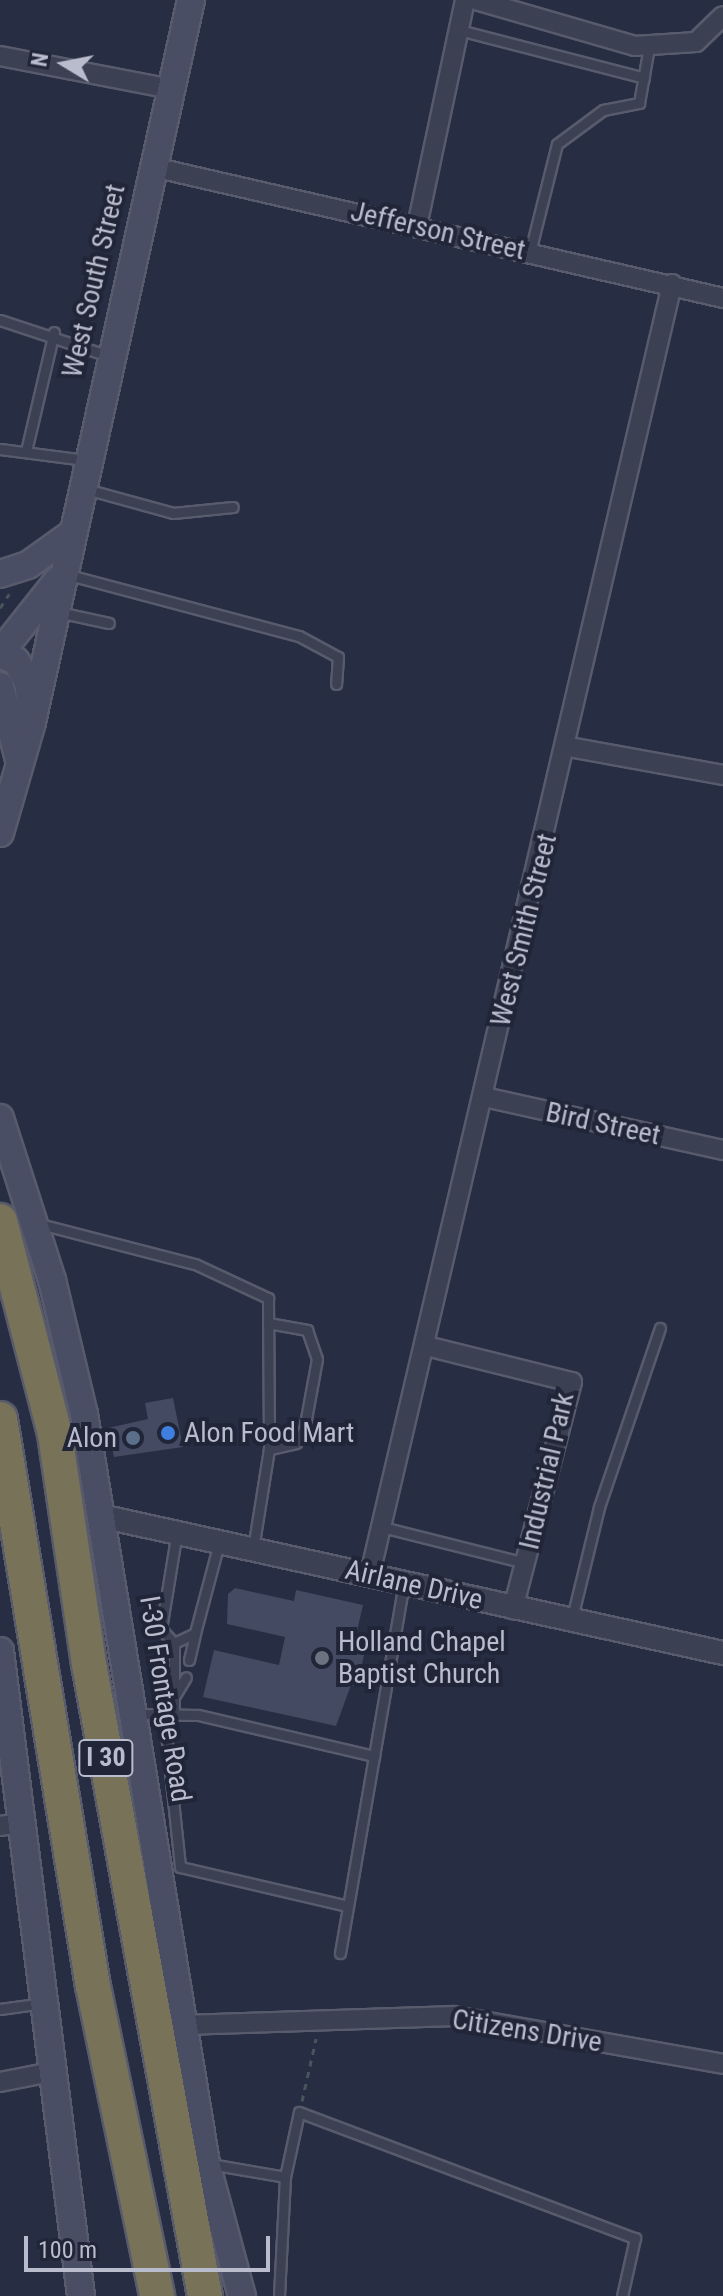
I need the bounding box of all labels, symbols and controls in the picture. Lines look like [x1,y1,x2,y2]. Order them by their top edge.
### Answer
north arrow [24,24,104,104]
text: N [26,51,53,69]
street label: West South Street [55,181,133,381]
street label: Jefferson Street [347,195,529,267]
street label: West Smith Street [484,830,564,1030]
street label: Bird Street [543,1096,663,1152]
street label: Industrial Park [513,1389,581,1553]
place label: Alon Food Mart [184,1416,354,1450]
place label: Alon [67,1421,117,1455]
marker: Alon Food Mart [159,1424,177,1442]
marker: Alon [124,1429,142,1447]
street label: Airlane Drive [342,1553,486,1617]
street label: I-30 Frontage Road [132,1594,198,1804]
place label: Holland Chapel Baptist Church [338,1625,506,1691]
marker: Holland Chapel Baptist Church [313,1649,331,1667]
road number: I 30 [78,1736,134,1780]
street label: Citizens Drive [450,2003,604,2059]
scale bar [28,2220,274,2270]
text: 100 m [38,2236,97,2264]

